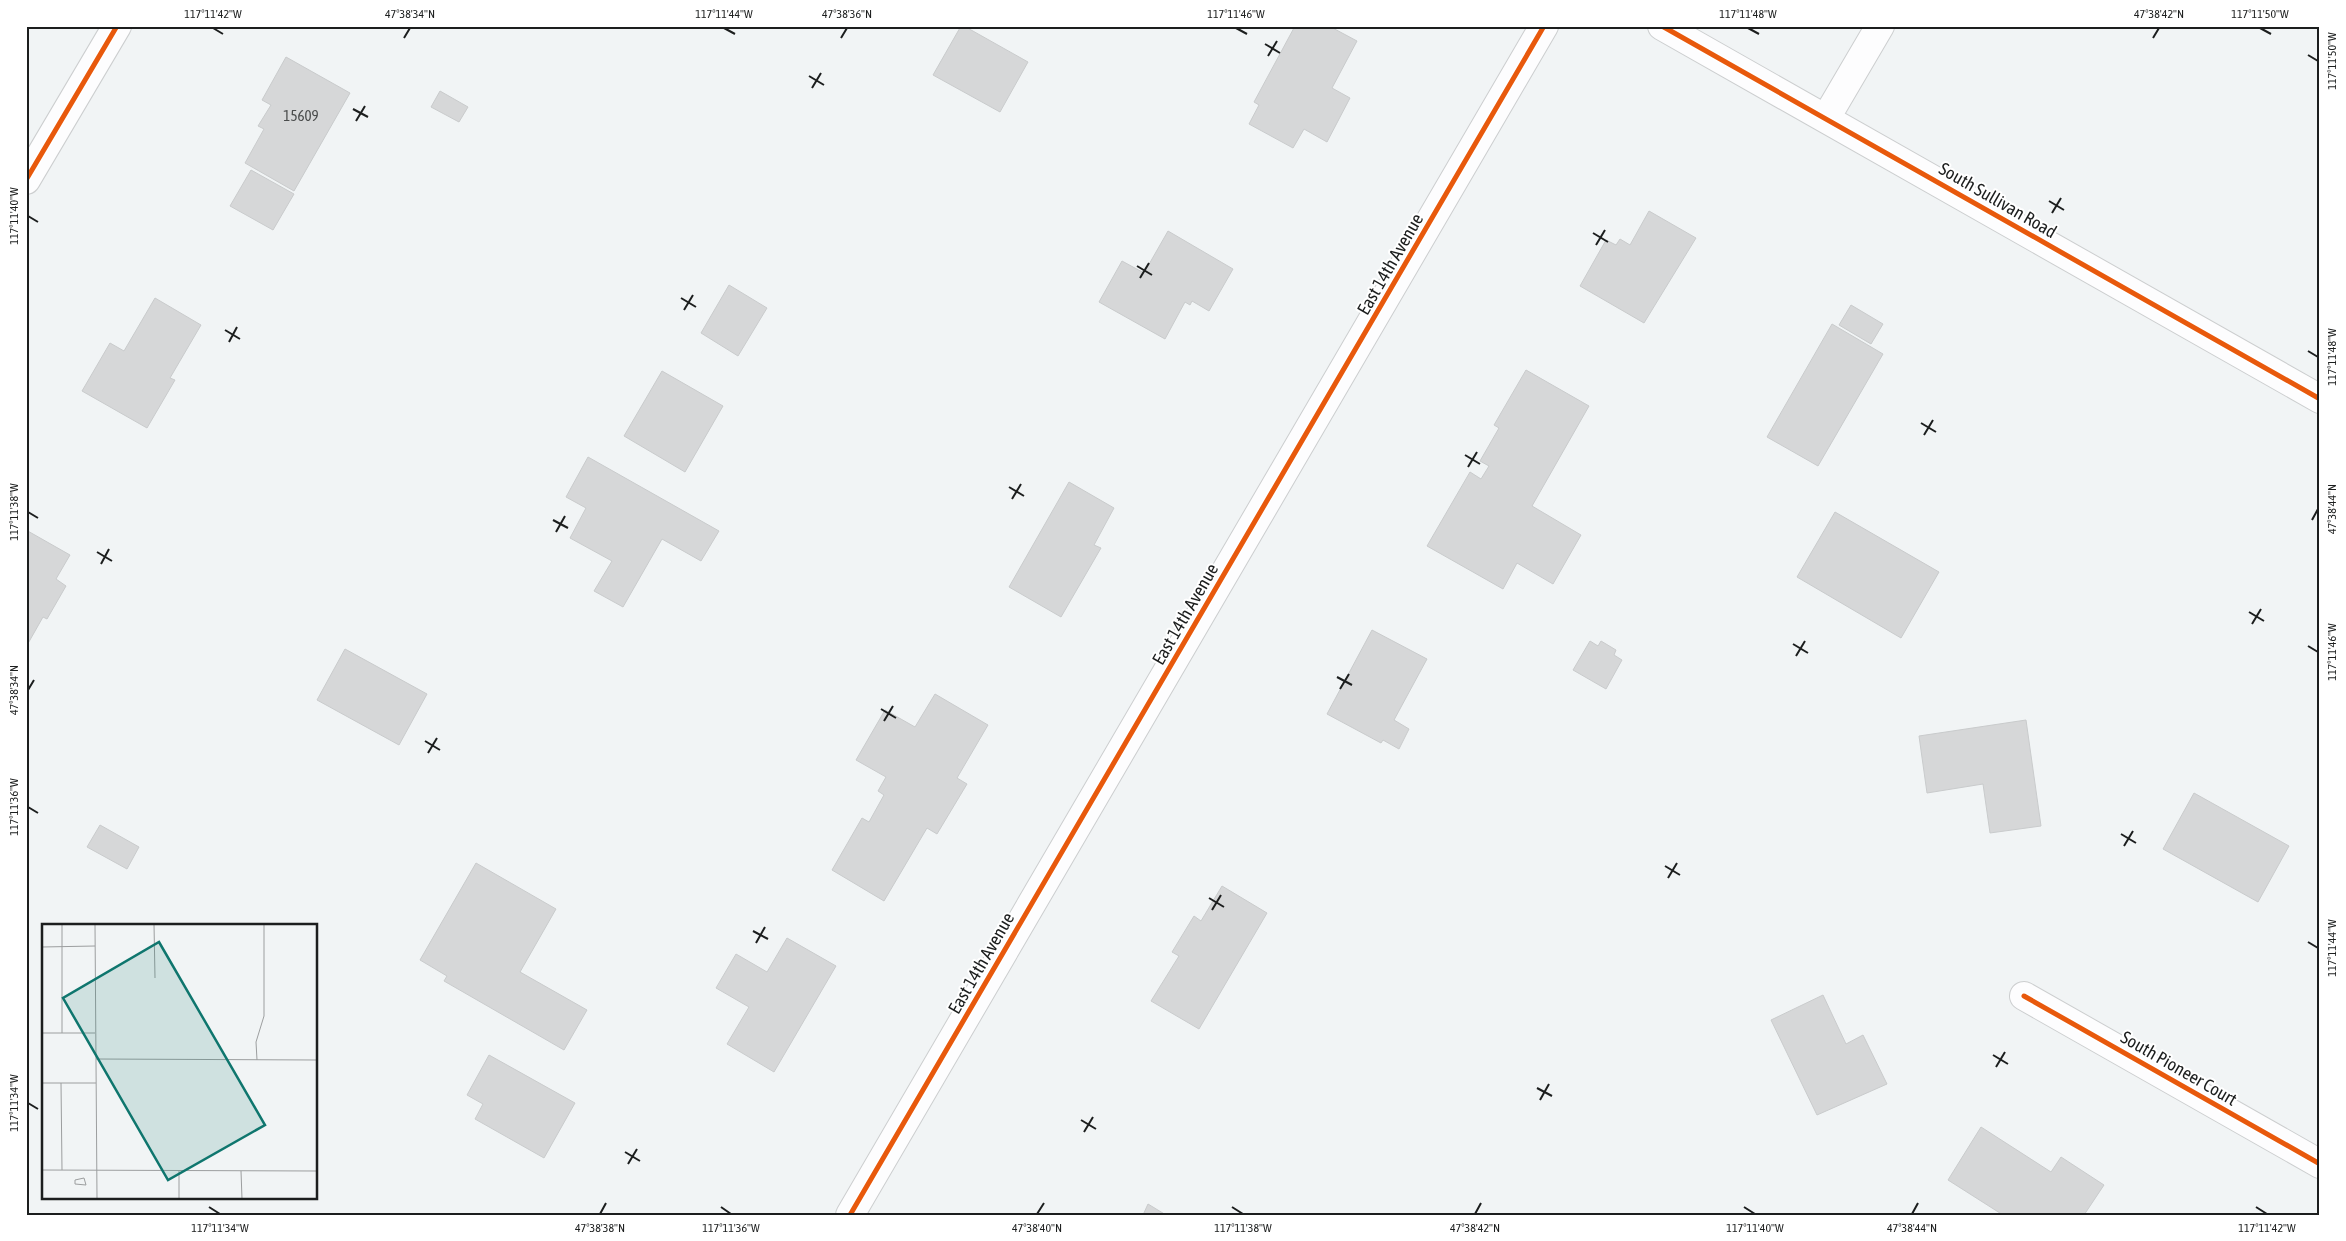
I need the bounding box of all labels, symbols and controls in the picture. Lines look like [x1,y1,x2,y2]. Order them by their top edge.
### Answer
text: 117°11'42"W [184,7,242,21]
text: 47°38'34"N [385,7,435,21]
text: 117°11'44"W [695,7,753,21]
text: 47°38'36"N [822,7,872,21]
text: 117°11'46"W [1207,7,1265,21]
text: 117°11'48"W [1719,7,1777,21]
text: 47°38'42"N [2134,7,2184,21]
text: 117°11'50"W [2231,7,2289,21]
text: 117°11'50"W [2325,32,2339,90]
house number: 15609 [283,107,319,124]
street label: South Sullivan Road [1936,158,2060,242]
text: 117°11'40"W [7,187,21,245]
street label: East 14th Avenue [1353,210,1427,318]
text: 117°11'48"W [2325,328,2339,386]
text: 117°11'38"W [7,483,21,541]
text: 47°38'44"N [2325,484,2339,534]
street label: East 14th Avenue [1148,560,1222,668]
text: 117°11'46"W [2325,623,2339,681]
text: 47°38'34"N [7,665,21,715]
text: 117°11'36"W [7,778,21,836]
street label: East 14th Avenue [944,909,1018,1017]
text: 117°11'44"W [2325,919,2339,977]
inset map [42,924,318,1198]
street label: South Pioneer Court [2117,1026,2241,1110]
text: 117°11'34"W [7,1074,21,1132]
text: 117°11'34"W [191,1221,249,1235]
text: 47°38'38"N [575,1221,625,1235]
text: 117°11'36"W [702,1221,760,1235]
text: 47°38'40"N [1012,1221,1062,1235]
text: 117°11'38"W [1214,1221,1272,1235]
text: 47°38'42"N [1450,1221,1500,1235]
text: 117°11'40"W [1726,1221,1784,1235]
text: 47°38'44"N [1887,1221,1937,1235]
text: 117°11'42"W [2238,1221,2296,1235]

